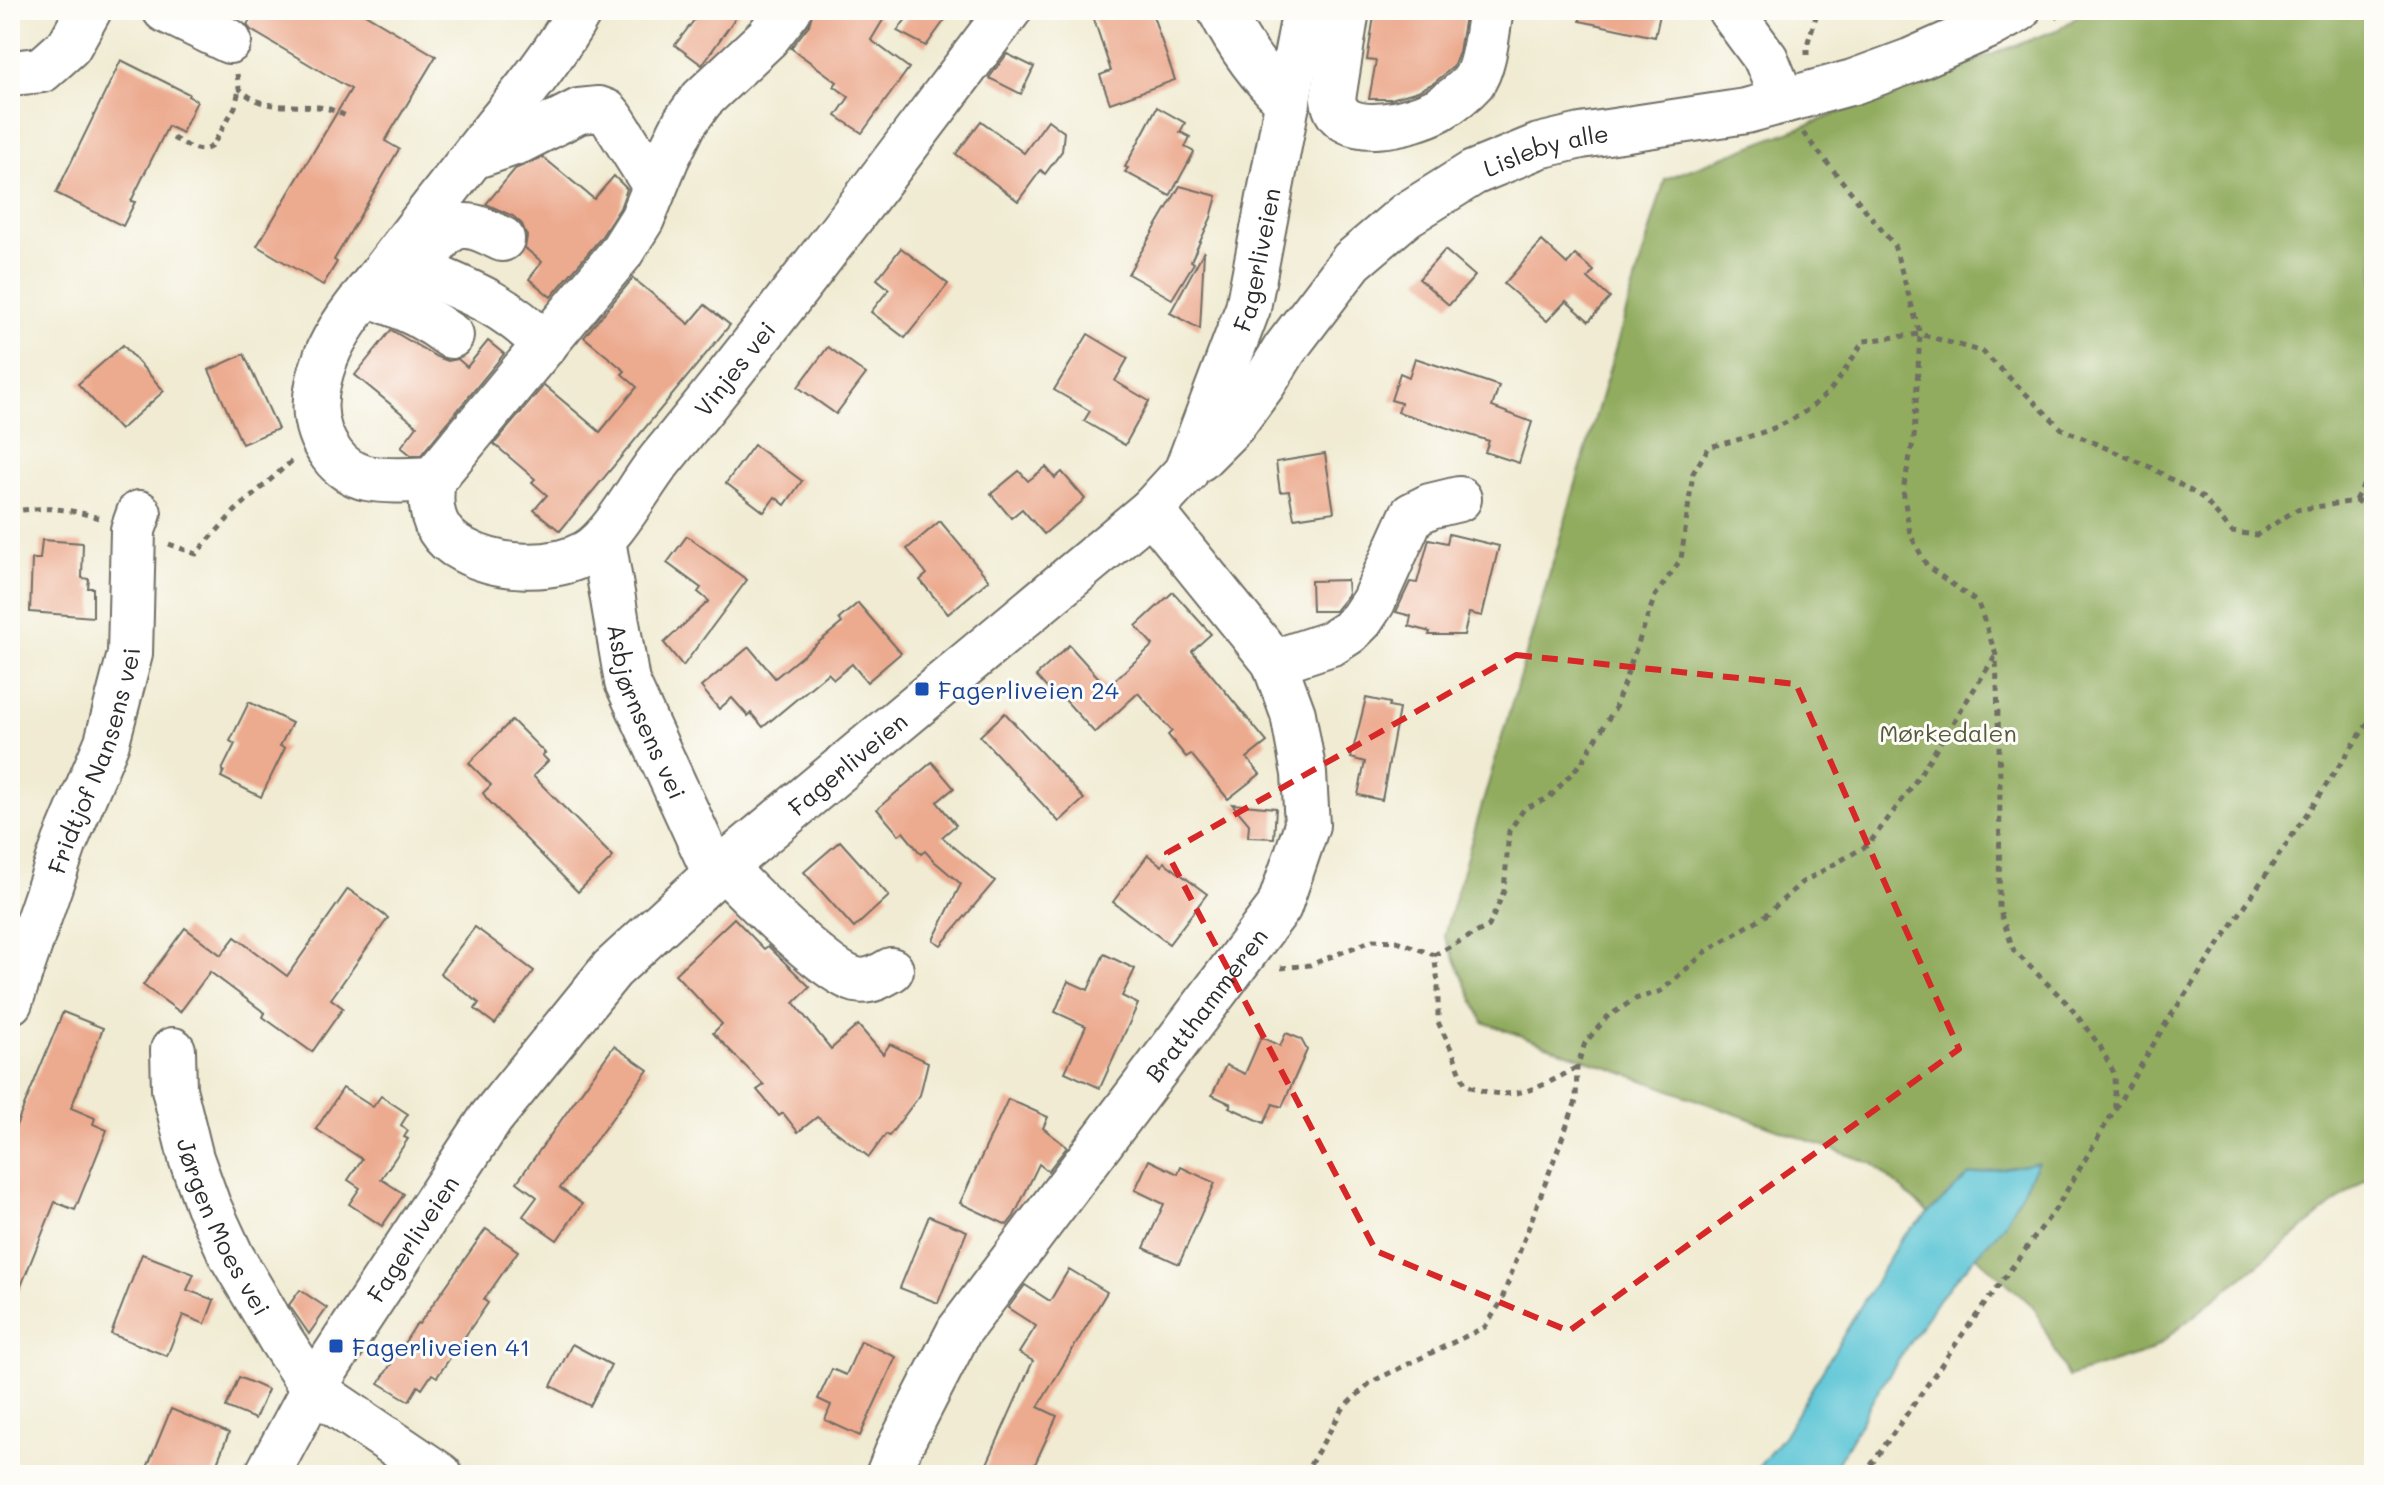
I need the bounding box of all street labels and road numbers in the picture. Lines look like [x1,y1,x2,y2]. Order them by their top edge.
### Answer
street label: Lisleby alle [1478,117,1611,183]
street label: Fagerliveien [1225,185,1286,336]
street label: Vinjes vei [687,314,781,422]
street label: Asbjørnsens vei [602,621,694,804]
street label: Fridtjof Nansens vei [40,647,146,878]
street label: Fagerliveien [781,705,913,822]
street label: Bratthammeren [1138,921,1274,1087]
street label: Jørgen Moes vei [171,1135,278,1321]
street label: Fagerliveien [359,1169,465,1308]

